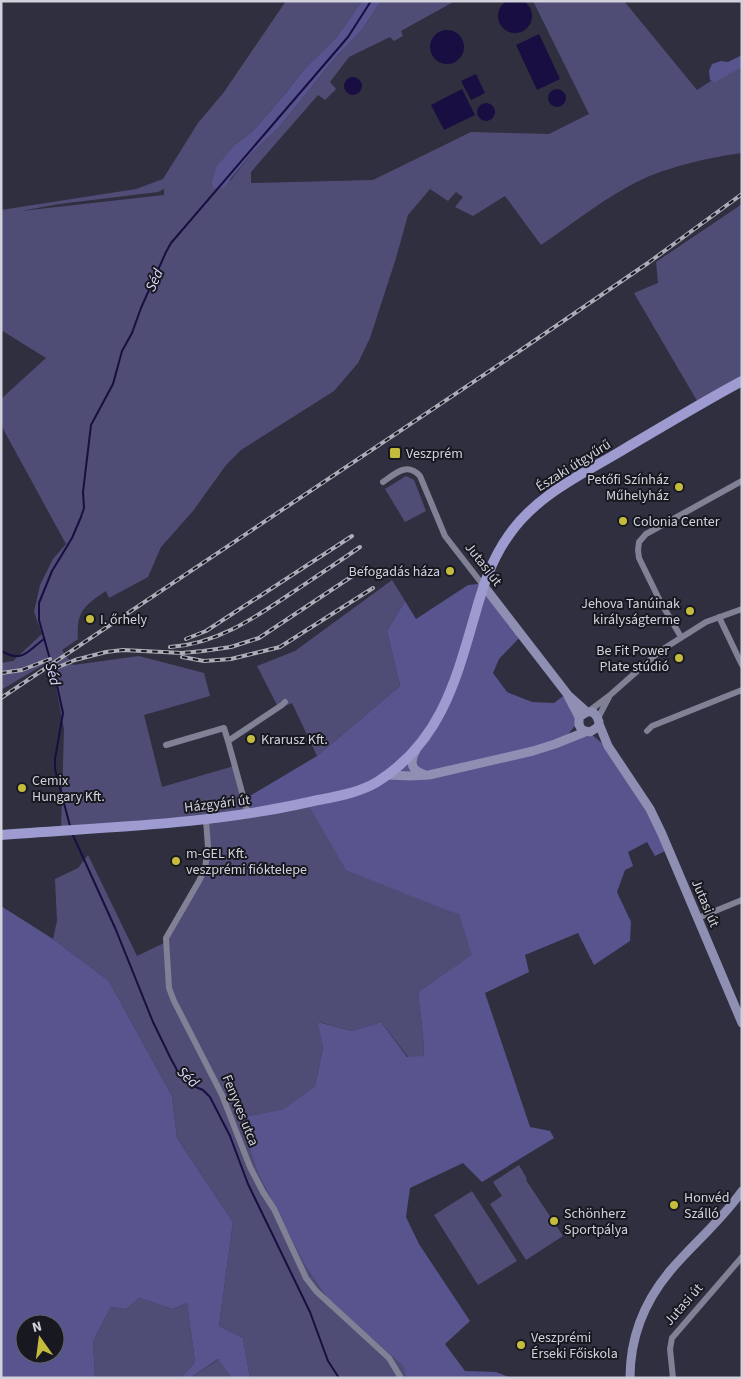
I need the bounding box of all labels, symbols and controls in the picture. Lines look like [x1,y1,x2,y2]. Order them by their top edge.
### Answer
water label: Séd [140,265,169,295]
street label: Északi útgyűrű [532,435,615,497]
place label: Veszprém [406,444,463,464]
marker: Veszprém [388,446,402,460]
place label: Petőfi Színház Műhelyház [587,470,669,506]
marker: Petőfi Színház Műhelyház [673,481,685,493]
place label: Colonia Center [633,512,720,532]
marker: Colonia Center [617,515,629,527]
street label: Jutasi út [460,539,507,591]
place label: Befogadás háza [349,562,440,582]
marker: Befogadás háza [444,565,456,577]
place label: Jehova Tanúinak királyságterme [581,594,680,630]
marker: Jehova Tanúinak királyságterme [684,605,696,617]
place label: I. őrhely [100,610,148,630]
marker: I. őrhely [84,613,96,625]
place label: Be Fit Power Plate stúdió [596,641,669,677]
marker: Be Fit Power Plate stúdió [673,652,685,664]
water label: Séd [39,660,66,689]
place label: Krarusz Kft. [261,730,328,750]
marker: Krarusz Kft. [245,733,257,745]
place label: Cemix Hungary Kft. [32,771,105,807]
marker: Cemix Hungary Kft. [16,782,28,794]
street label: Házgyári út [183,790,251,818]
place label: m-GEL Kft. veszprémi fióktelepe [186,844,307,880]
marker: m-GEL Kft. veszprémi fióktelepe [170,855,182,867]
street label: Jutasi út [686,876,724,931]
water label: Séd [172,1062,204,1093]
street label: Fenyves utca [217,1072,263,1149]
place label: Honvéd Szálló [684,1188,730,1224]
marker: Honvéd Szálló [668,1199,680,1211]
place label: Schönherz Sportpálya [564,1204,628,1240]
marker: Schönherz Sportpálya [548,1215,560,1227]
street label: Jutasi út [660,1279,708,1330]
north arrow [15,1314,65,1364]
text: N [30,1317,44,1338]
place label: Veszprémi Érseki Főiskola [531,1328,618,1364]
marker: Veszprémi Érseki Főiskola [515,1339,527,1351]

